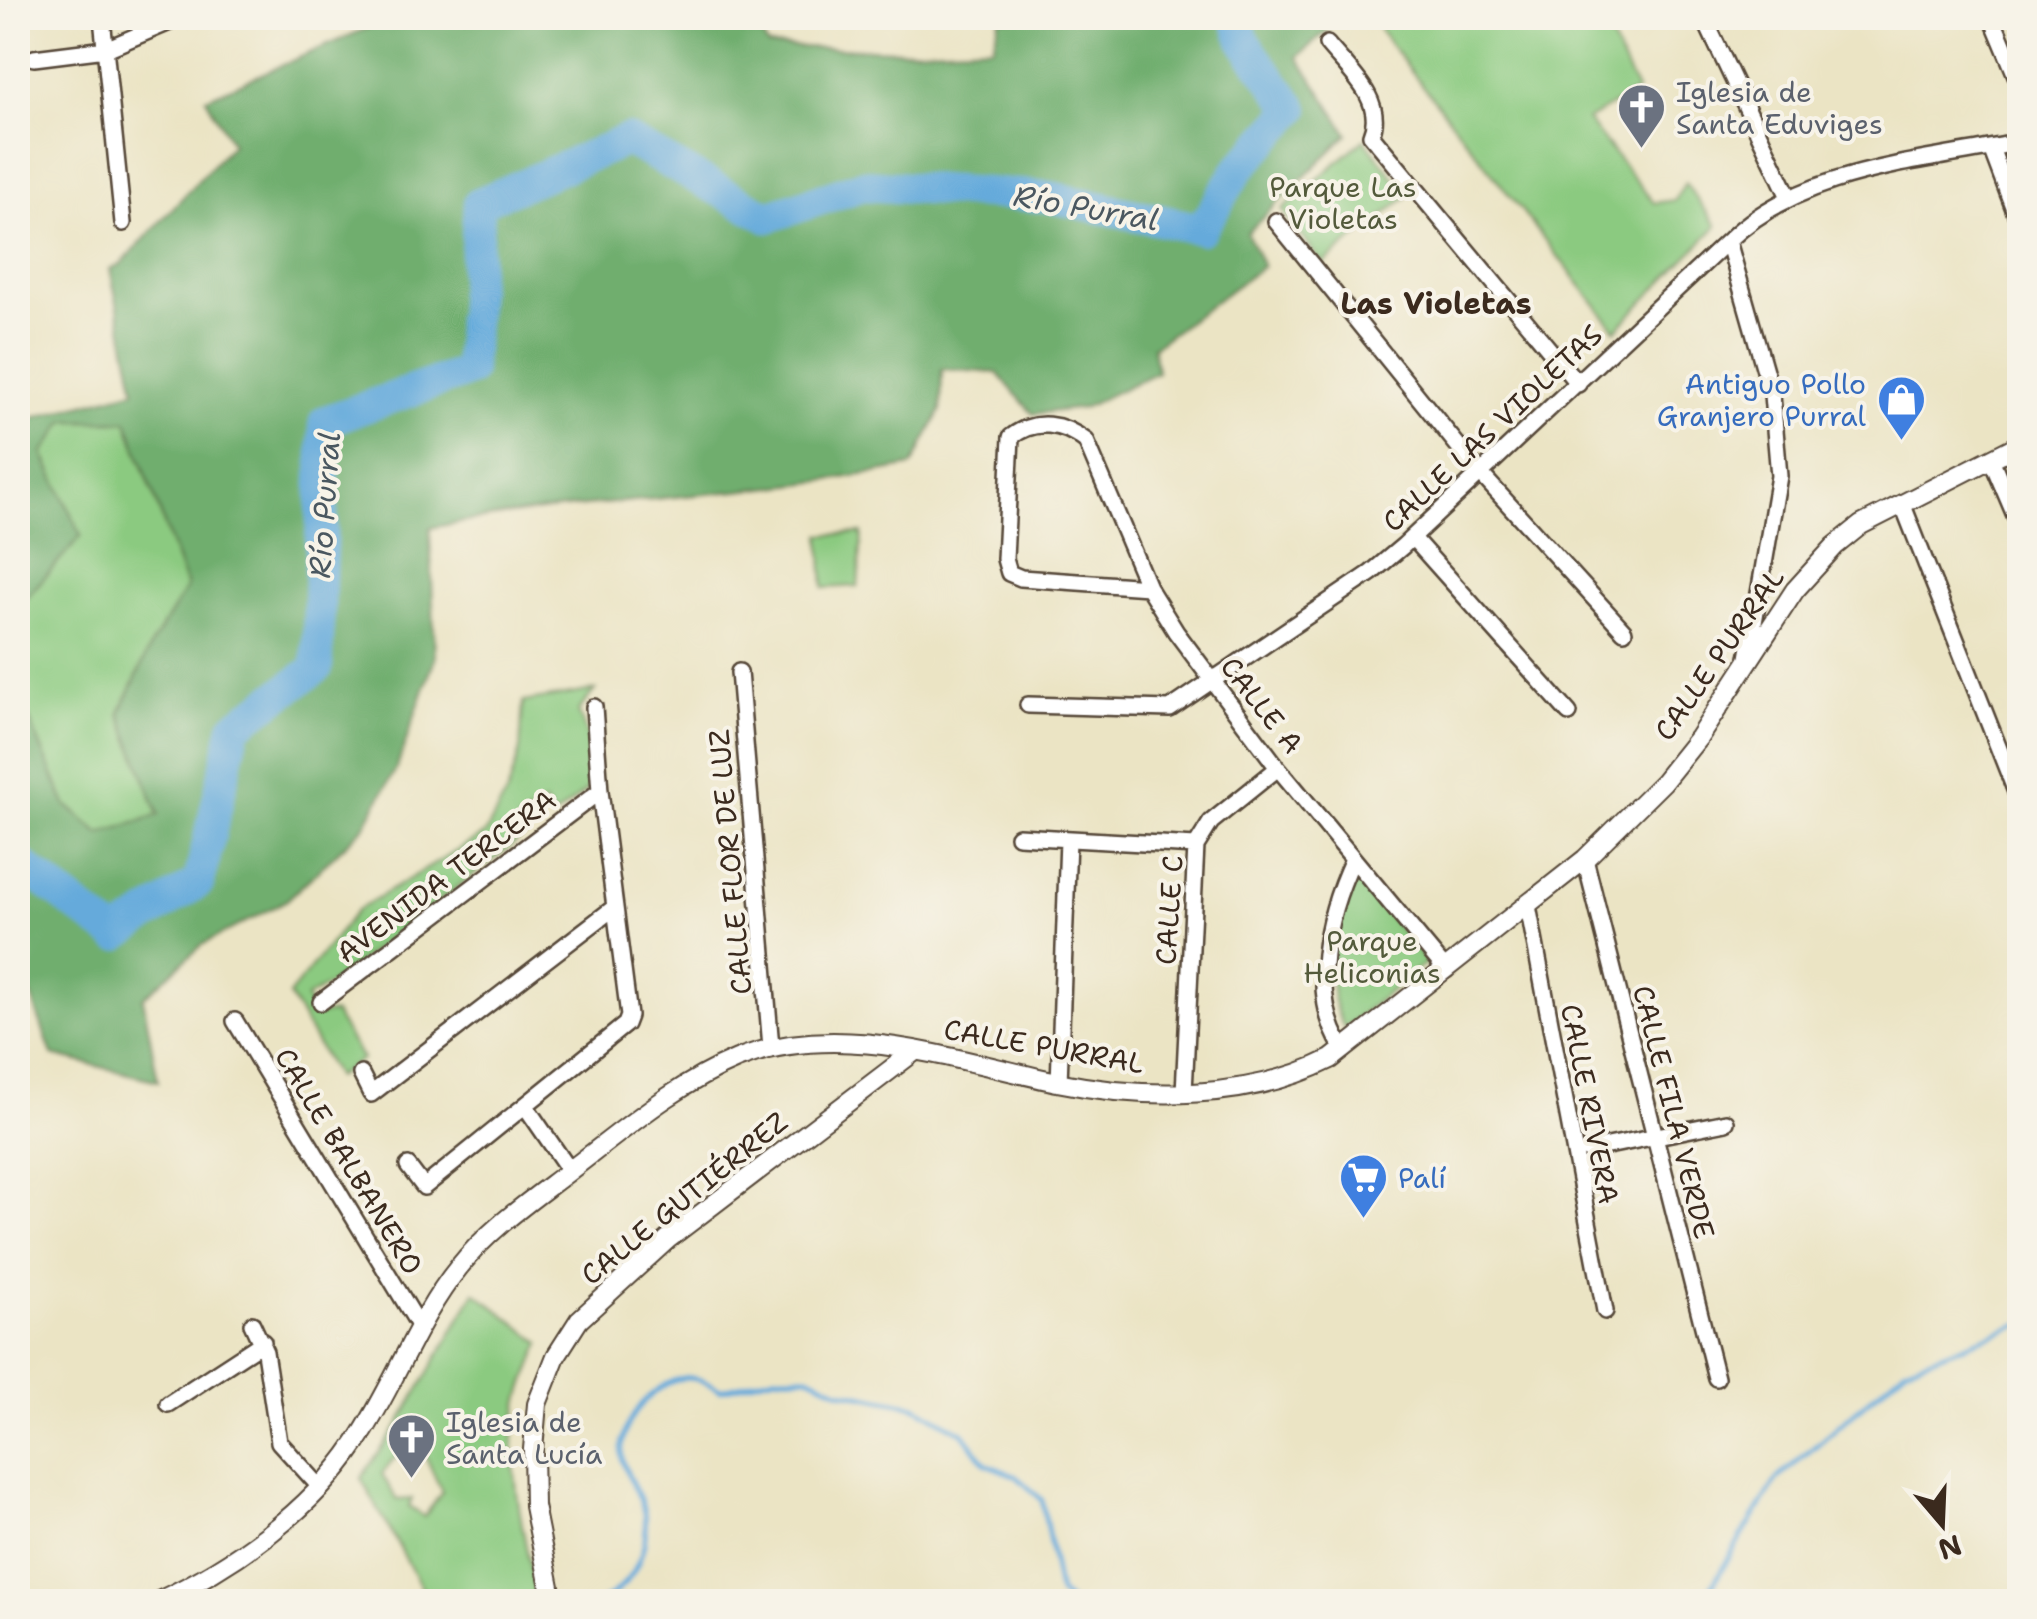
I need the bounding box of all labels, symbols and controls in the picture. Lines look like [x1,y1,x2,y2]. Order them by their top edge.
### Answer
place label: Iglesia de Santa Eduviges [1676,73,1883,143]
church icon: Iglesia de Santa Eduviges [1615,82,1667,150]
park label: Parque Las Violetas [1269,168,1417,238]
water label: Río Purral [1010,175,1162,240]
district label: Las Violetas [1340,283,1532,324]
street label: CALLE LAS VIOLETAS [1374,316,1610,540]
place label: Antiguo Pollo Granjero Purral [1657,365,1867,435]
shop icon: Antiguo Pollo Granjero Purral [1875,374,1927,442]
water label: Río Purral [299,431,350,579]
street label: CALLE PURRAL [1645,560,1793,748]
street label: CALLE A [1212,649,1312,761]
street label: CALLE FLOR DE LUZ [699,728,761,996]
street label: AVENIDA TERCERA [328,781,564,971]
street label: CALLE C [1146,854,1192,966]
park label: Parque Heliconias [1303,922,1441,992]
street label: CALLE FILA VERDE [1624,981,1724,1243]
street label: CALLE RIVERA [1552,1001,1628,1207]
street label: CALLE PURRAL [941,1010,1147,1082]
street label: CALLE BALBANERO [266,1041,432,1281]
street label: CALLE GUTIÉRREZ [573,1103,795,1293]
supermarket icon: Palí [1337,1152,1389,1220]
place label: Palí [1398,1159,1446,1197]
place label: Iglesia de Santa Lucía [446,1403,602,1473]
church icon: Iglesia de Santa Lucía [385,1412,437,1480]
north arrow [1892,1474,1992,1574]
text: N [1933,1526,1967,1569]

